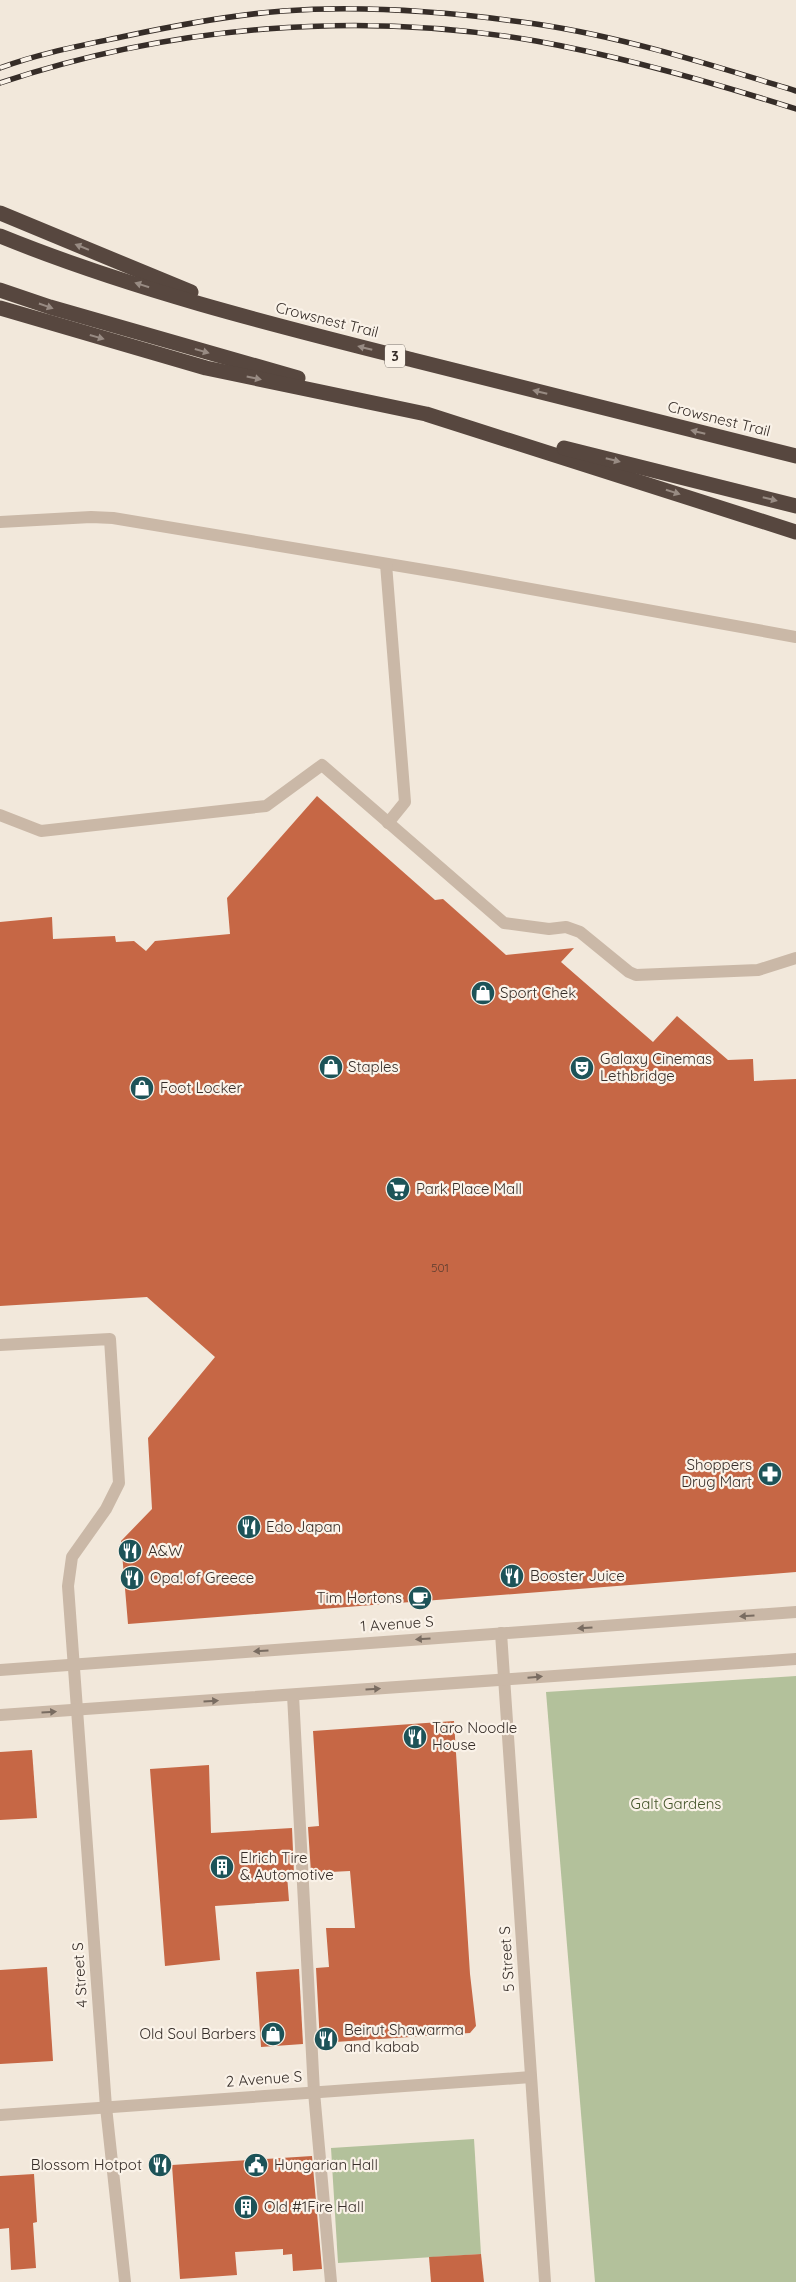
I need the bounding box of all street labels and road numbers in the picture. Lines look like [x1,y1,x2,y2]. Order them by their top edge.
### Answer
street label: Crowsnest Trail [274,298,381,341]
road number: 3 [385,344,405,368]
street label: Crowsnest Trail [666,397,773,440]
street label: 1 Avenue S [360,1611,434,1636]
street label: 5 Street S [495,1926,518,1993]
street label: 4 Street S [68,1942,91,2008]
street label: 2 Avenue S [225,2066,303,2091]

